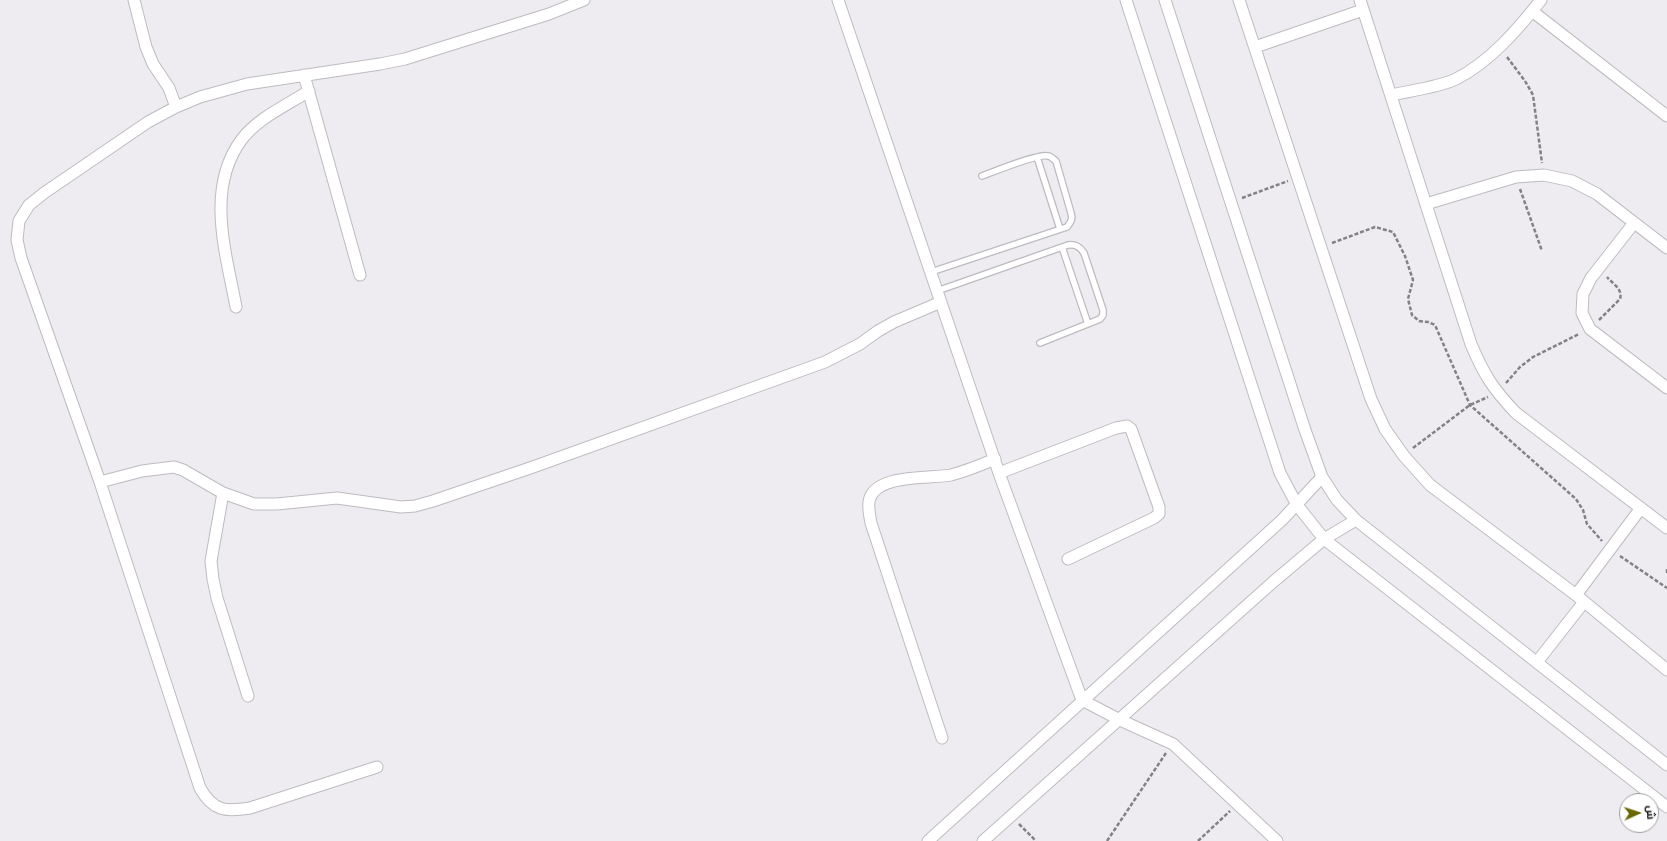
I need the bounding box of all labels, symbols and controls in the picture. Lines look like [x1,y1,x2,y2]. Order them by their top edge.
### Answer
north arrow [1619,793,1659,833]
text: ش [1644,805,1657,820]

